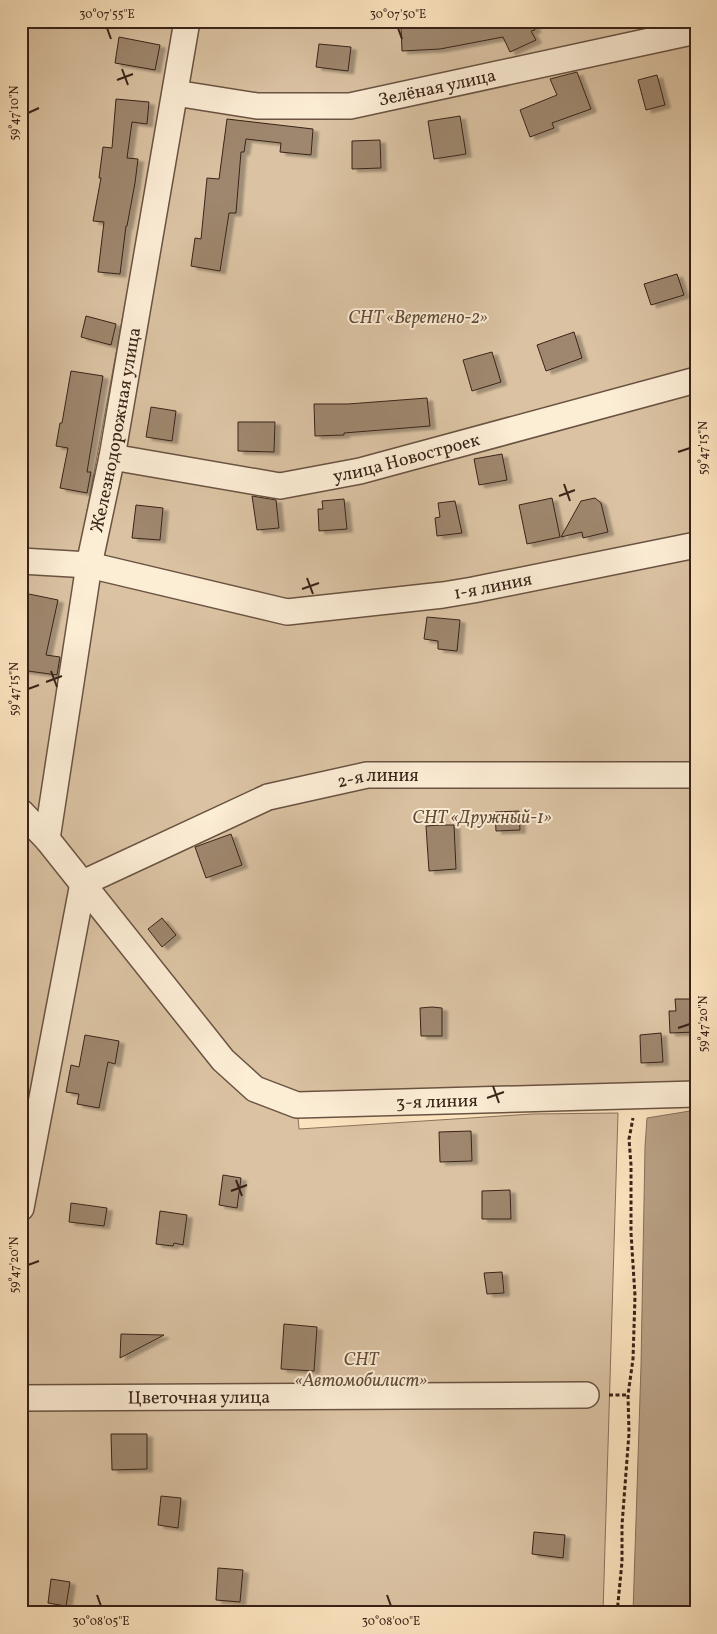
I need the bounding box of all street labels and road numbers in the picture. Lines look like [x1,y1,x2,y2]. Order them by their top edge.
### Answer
street label: Зелёная улица [376,64,498,114]
street label: Железнодорожная улица [85,326,148,535]
street label: улица Новостроек [331,428,483,490]
street label: 1-я линия [452,567,534,607]
street label: 2-я линия [335,764,419,795]
street label: 3-я линия [396,1089,478,1116]
street label: Цветочная улица [128,1386,270,1411]

